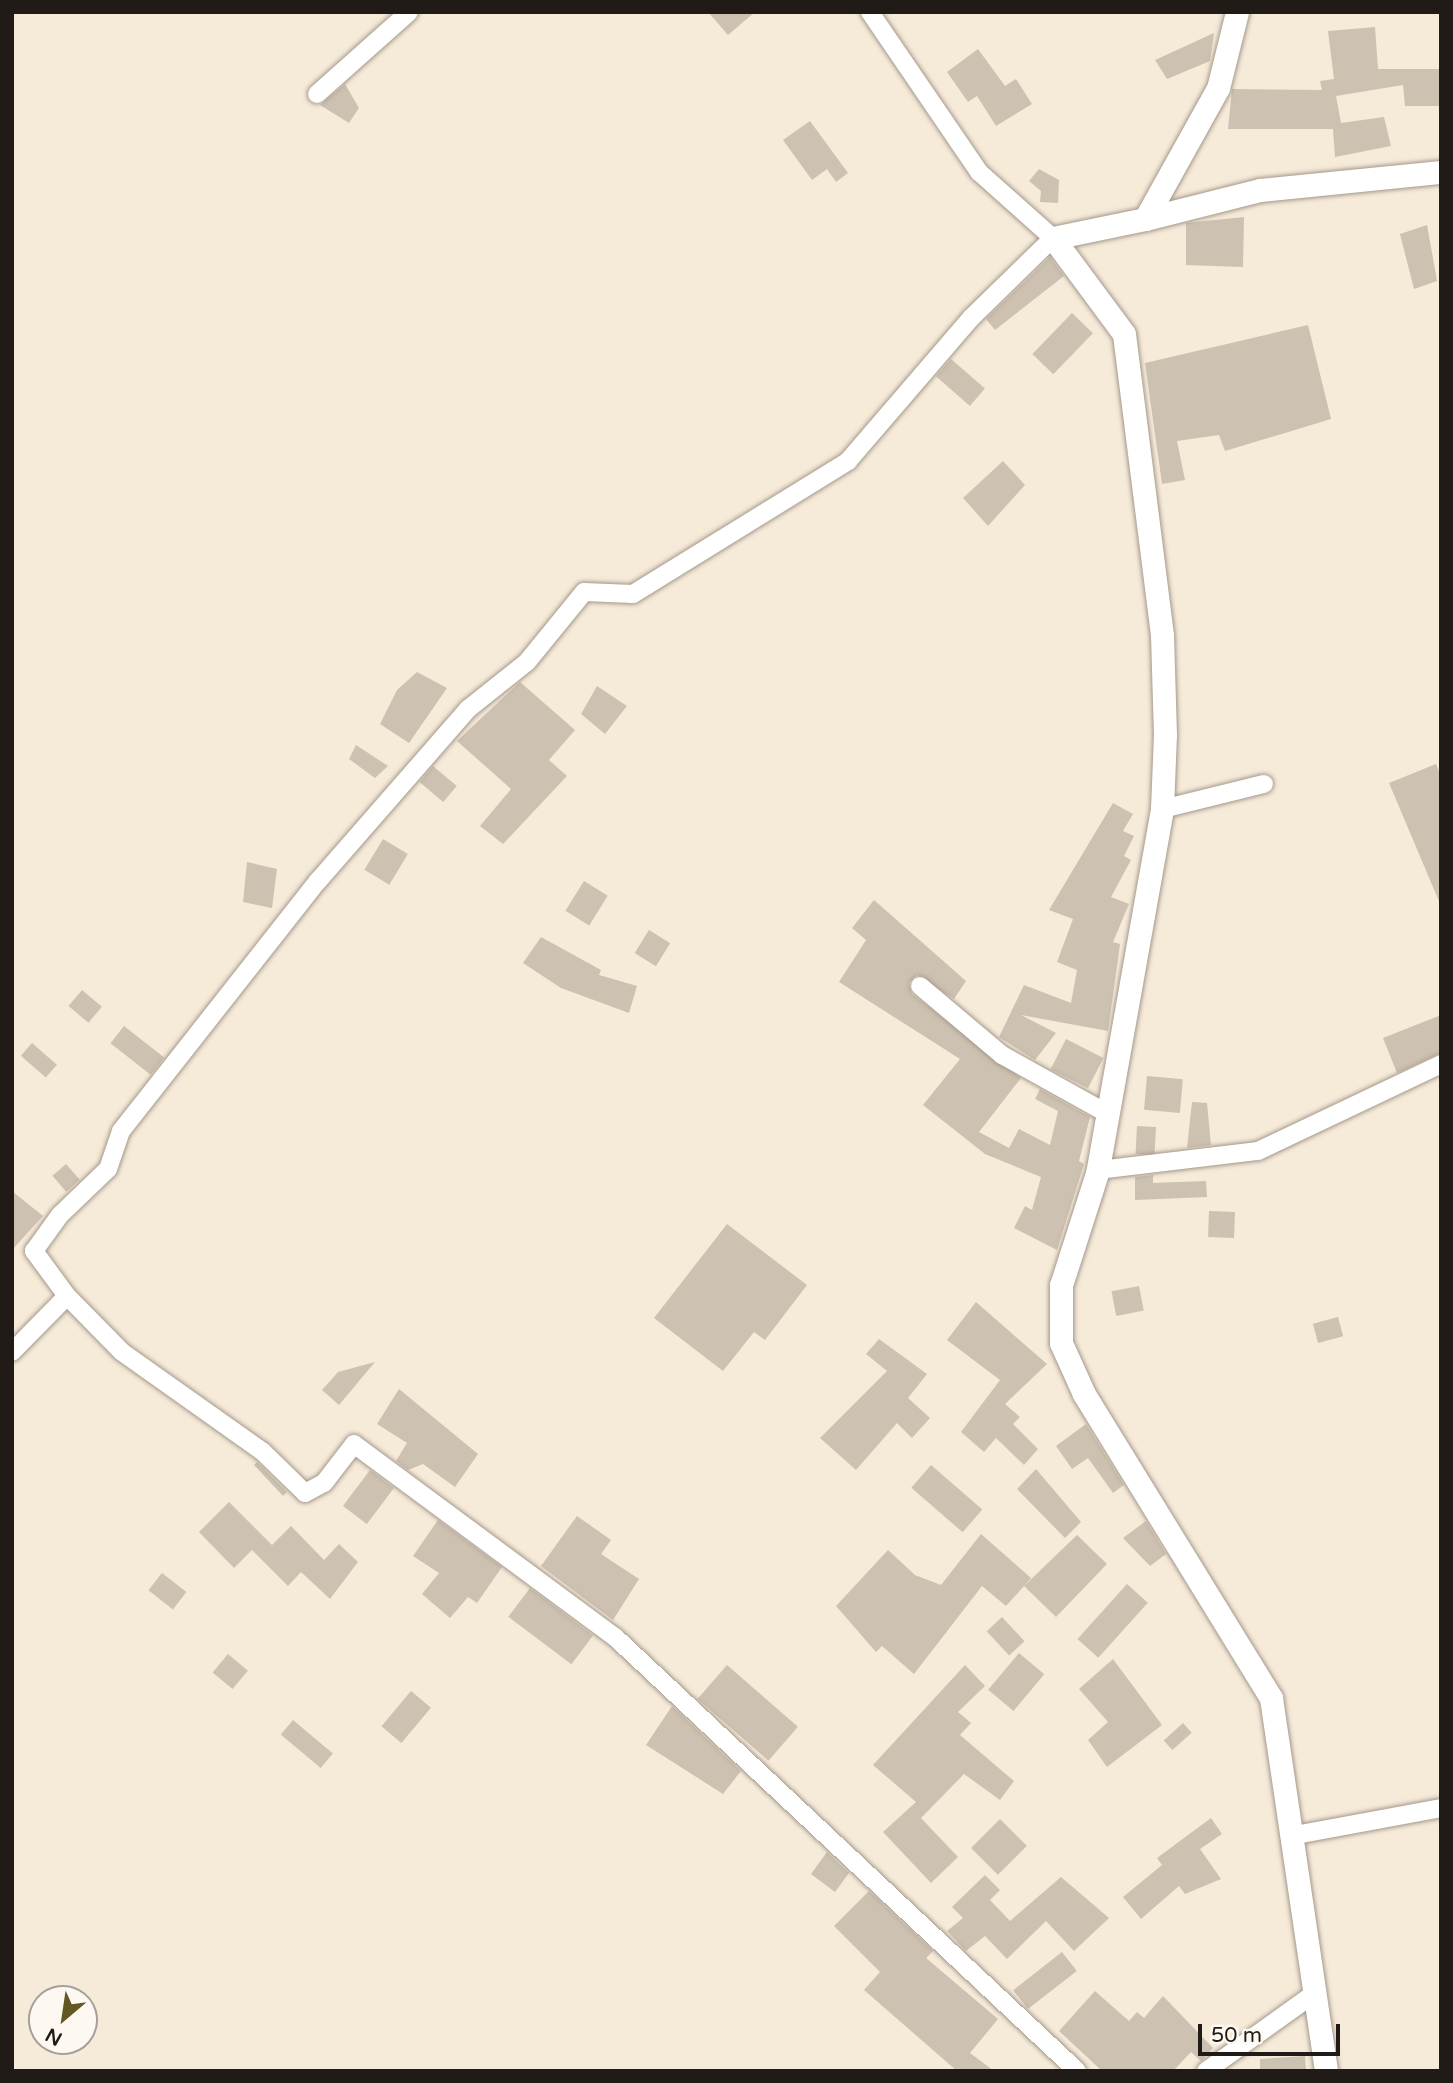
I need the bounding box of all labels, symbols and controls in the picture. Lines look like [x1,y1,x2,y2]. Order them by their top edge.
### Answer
north arrow [28,1985,98,2055]
scale bar [1201,2010,1343,2054]
text: N [42,2023,66,2050]
text: 50 m [1211,2023,1262,2048]

